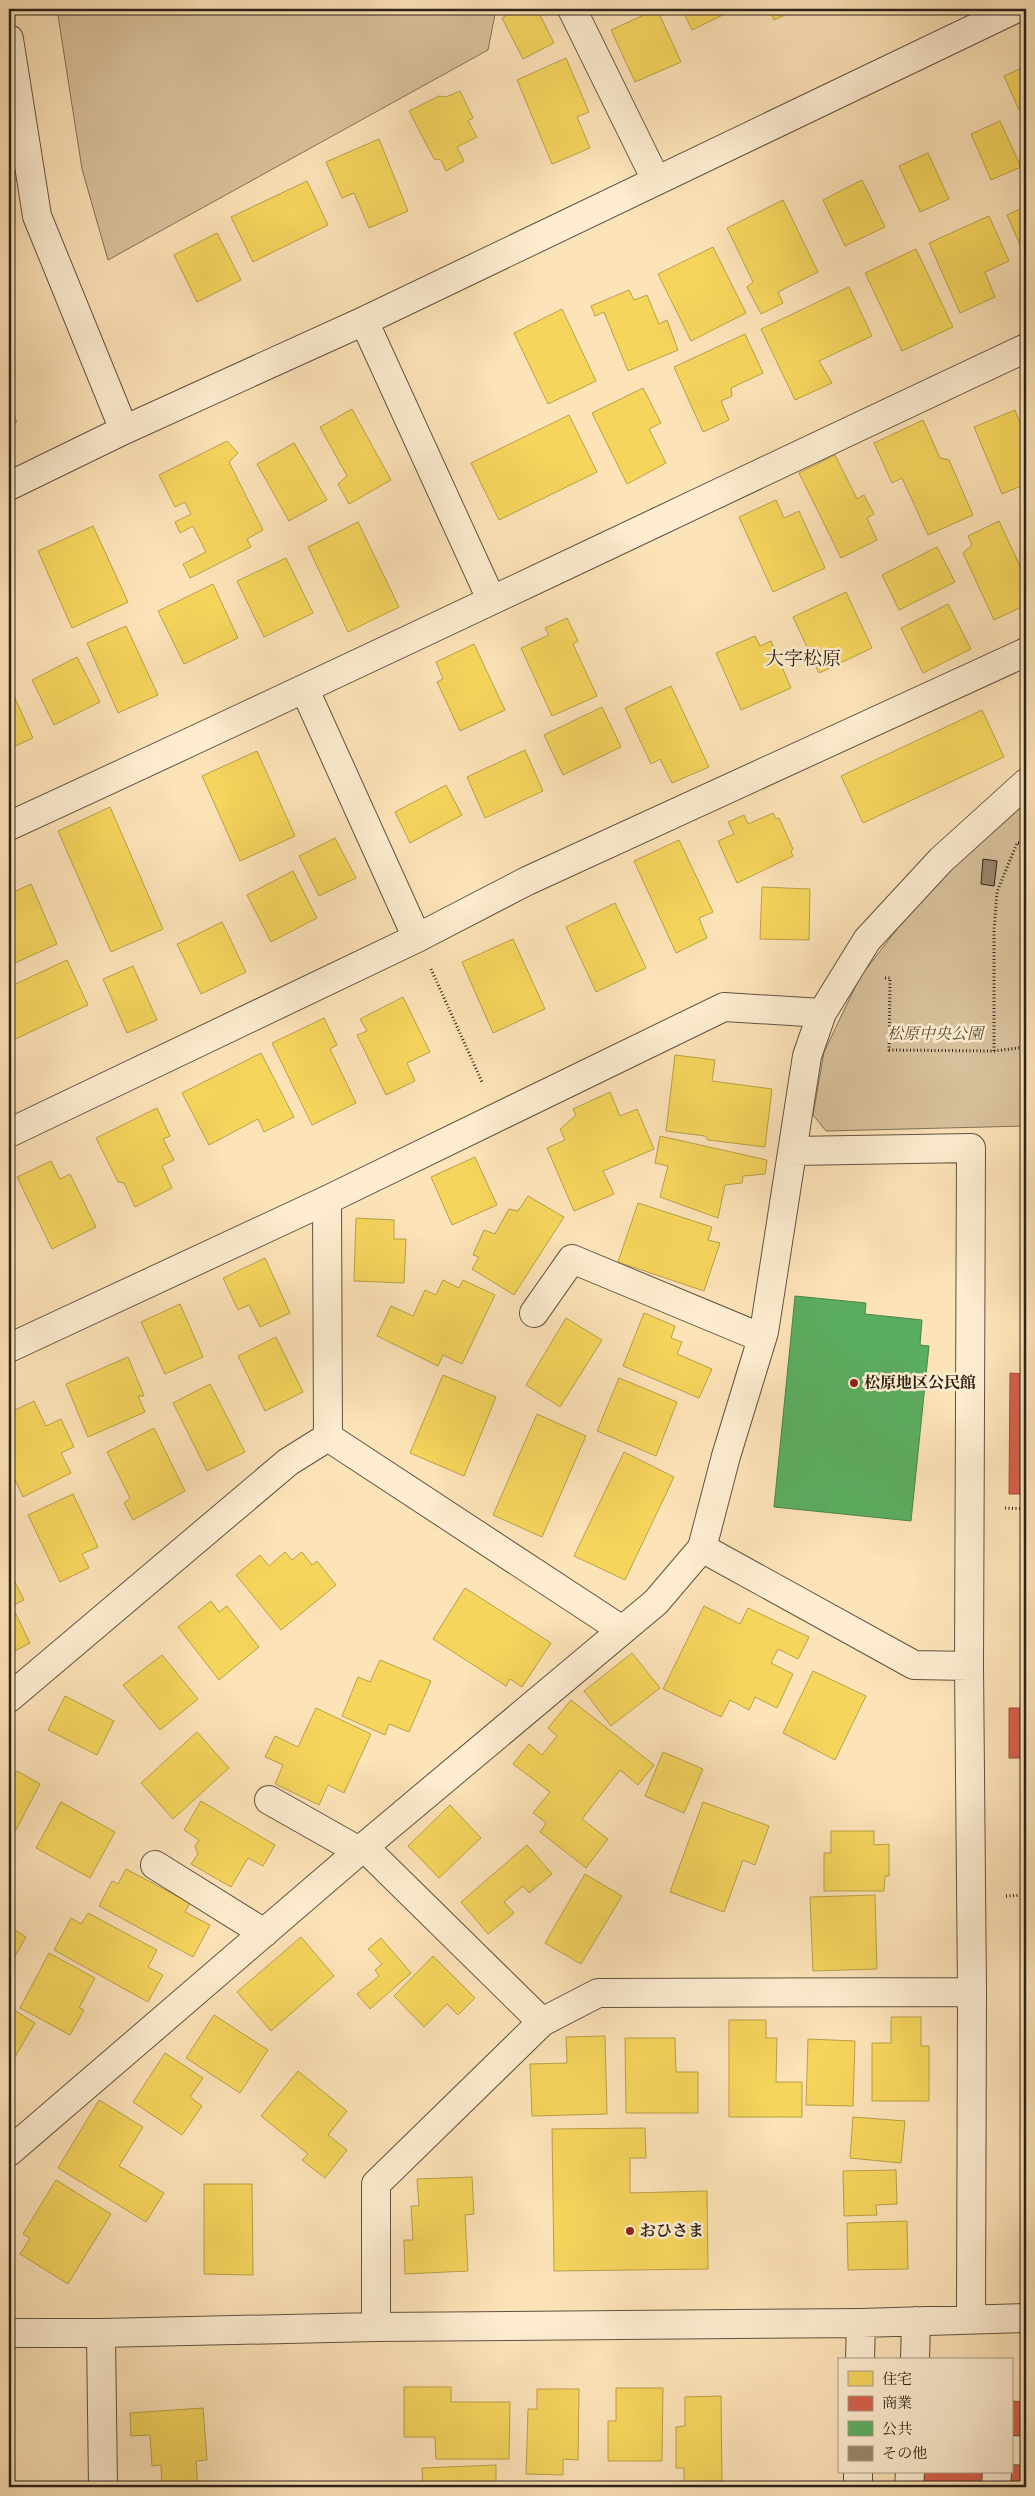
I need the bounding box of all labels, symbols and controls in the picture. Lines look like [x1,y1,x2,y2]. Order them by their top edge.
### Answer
district label: 大字松原 [765,647,841,671]
park label: 松原中央公園 [887,1024,986,1044]
place label: 松原地区公民館 [864,1373,976,1393]
marker: 松原地区公民館 [848,1377,860,1389]
place label: おひさま [640,2221,704,2241]
marker: おひさま [624,2225,636,2237]
legend [838,2358,1012,2474]
text: 住宅 [882,2370,912,2389]
text: 商業 [882,2394,912,2413]
text: 公共 [882,2420,912,2439]
text: その他 [882,2444,927,2463]

